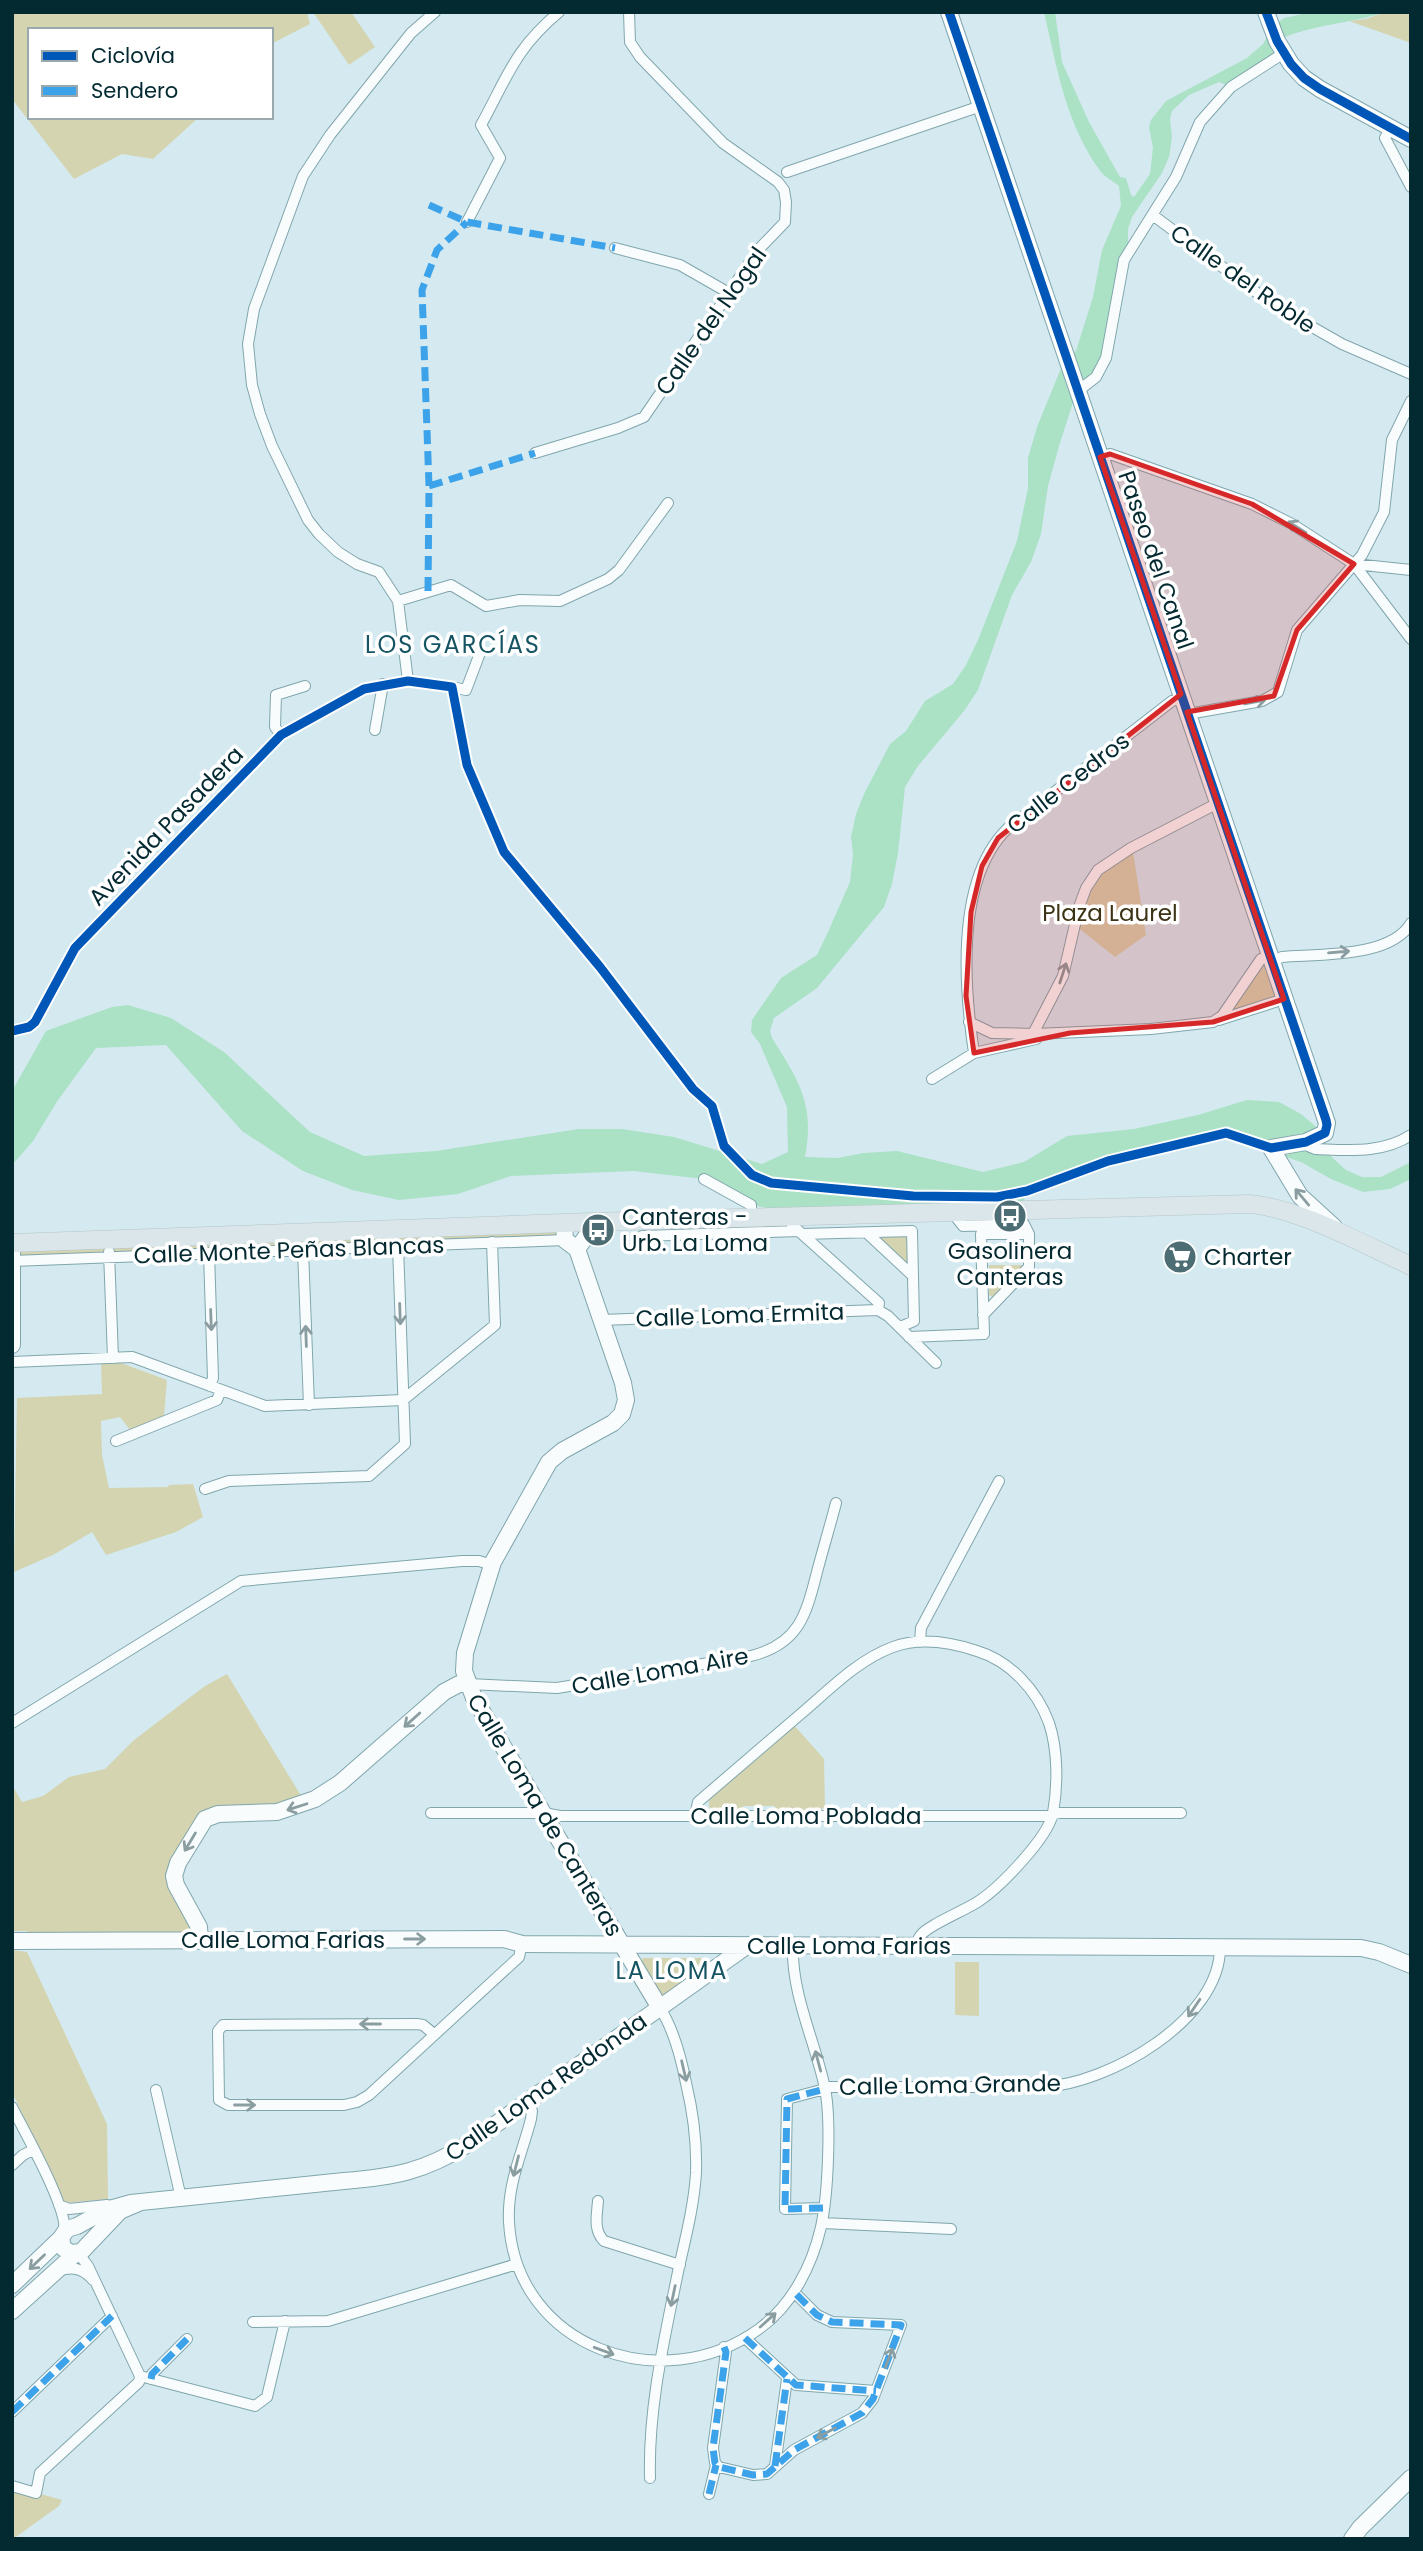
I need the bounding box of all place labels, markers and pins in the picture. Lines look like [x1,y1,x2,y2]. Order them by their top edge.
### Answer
bus stop icon: Gasolinera Canteras [991,1197,1029,1235]
place label: Canteras - Urb. La Loma [622,1201,768,1259]
bus stop icon: Canteras - Urb. La Loma [579,1211,617,1249]
place label: Gasolinera Canteras [948,1235,1072,1293]
supermarket icon: Charter [1161,1238,1199,1276]
place label: Charter [1204,1241,1292,1273]

